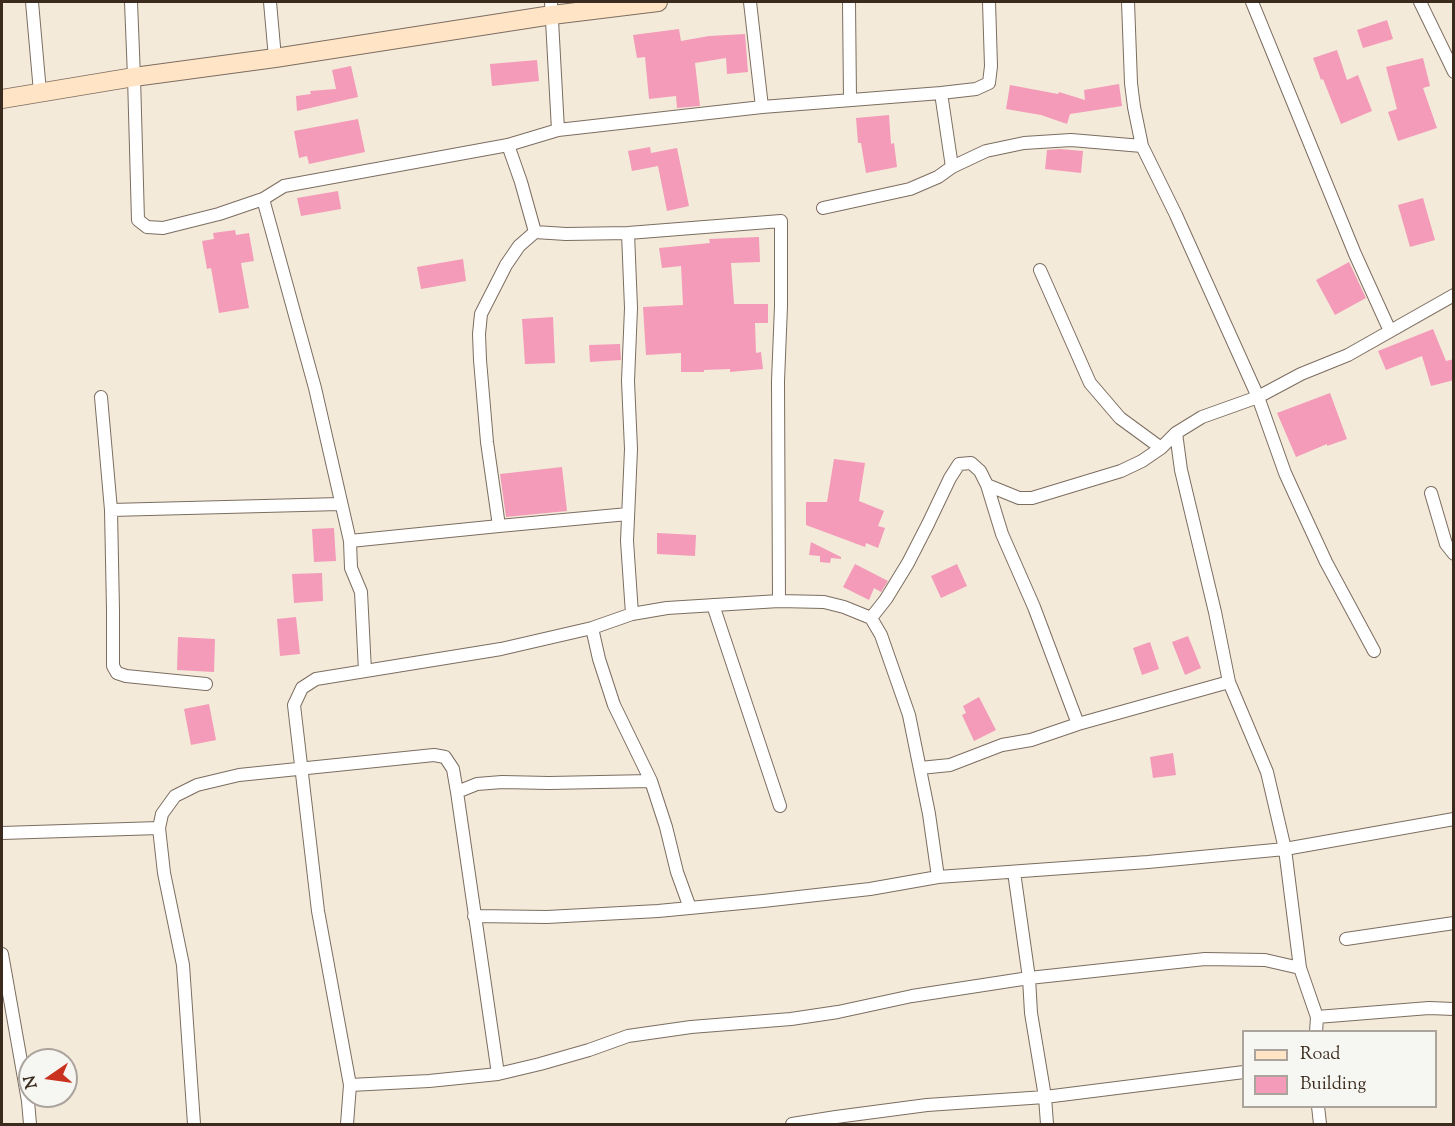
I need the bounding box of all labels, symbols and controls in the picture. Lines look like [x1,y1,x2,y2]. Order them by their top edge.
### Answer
legend [1242,1030,1437,1108]
text: Road [1300,1042,1340,1068]
north arrow [18,1048,78,1108]
text: Building [1300,1072,1366,1098]
text: N [19,1073,45,1091]

